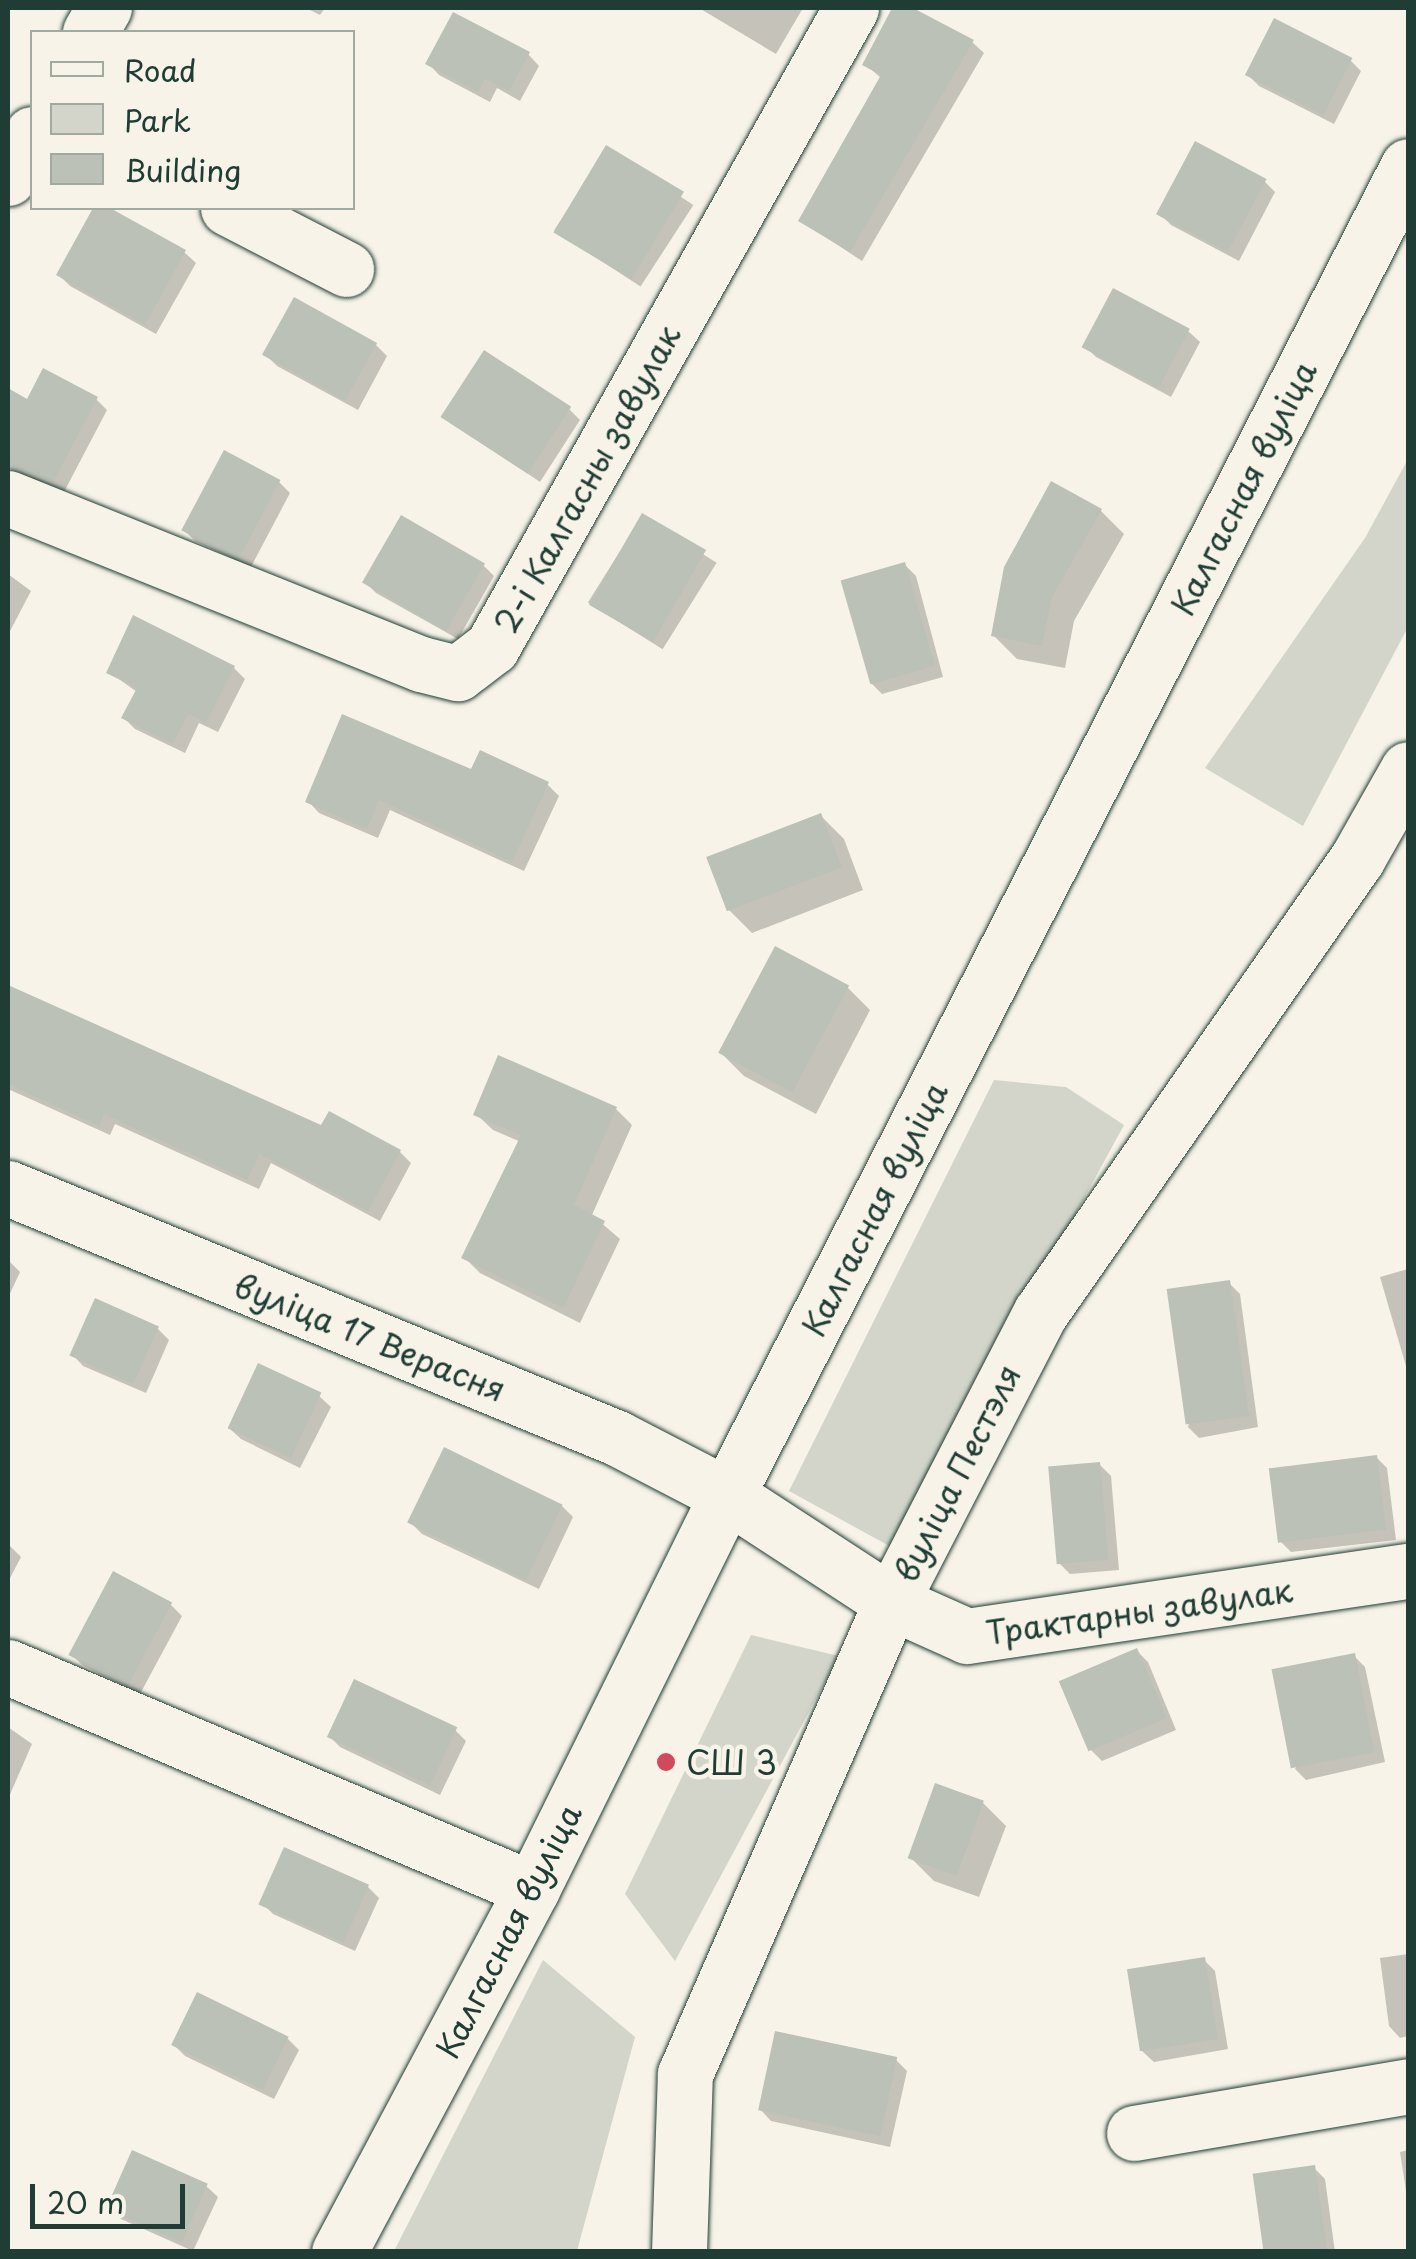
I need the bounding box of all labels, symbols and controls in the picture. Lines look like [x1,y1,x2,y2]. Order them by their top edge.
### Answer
legend [30,30,355,210]
text: Road [124,47,197,92]
text: Park [124,97,191,142]
text: Building [124,147,241,192]
street label: 2-і Калгасны завулак [486,317,688,641]
street label: Калгасная вуліца [1162,354,1324,622]
street label: Калгасная вуліца [793,1075,955,1343]
street label: вуліца 17 Верасня [228,1265,512,1409]
street label: вуліца Пестэля [886,1358,1028,1588]
street label: Трактарны завулак [982,1570,1296,1652]
place label: СШ 3 [686,1743,777,1781]
marker: СШ 3 [655,1751,677,1773]
street label: Калгасная вуліца [427,1797,589,2065]
scale bar [35,2164,190,2226]
text: 20 m [47,2179,124,2224]

